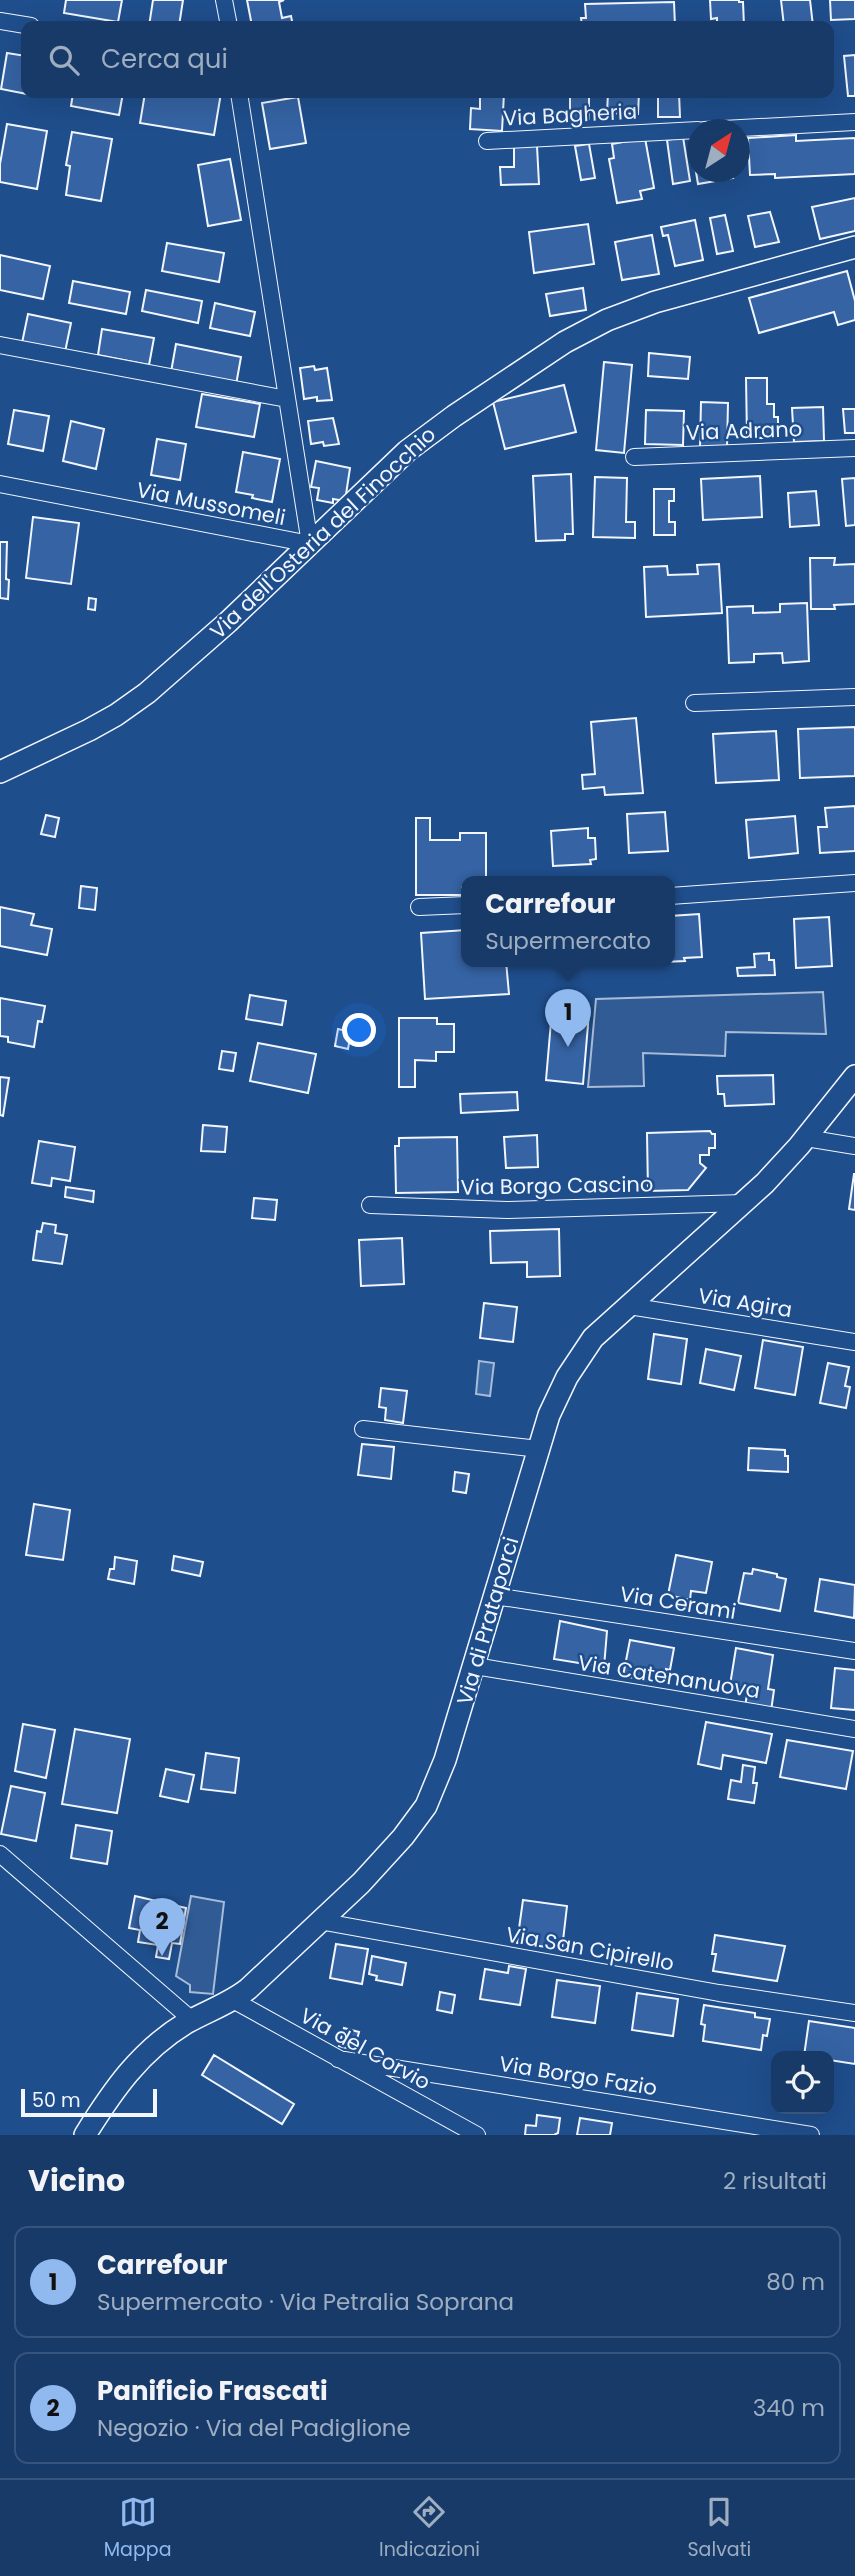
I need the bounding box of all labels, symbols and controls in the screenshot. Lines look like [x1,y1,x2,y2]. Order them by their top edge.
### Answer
search box [21,21,834,98]
icon: search [45,41,83,79]
text: Cerca qui [101,41,228,77]
street label: Via Bagheria [502,97,638,132]
north arrow [687,119,750,182]
street label: Via Adrano [685,414,803,447]
street label: Via dell'Osteria del Finocchio [203,420,442,645]
street label: Via Mussomeli [134,475,288,532]
popup [461,876,675,967]
text: Carrefour [485,886,615,922]
text: Supermercato [485,925,651,957]
pin: 1 [545,989,591,1047]
your location [342,1013,376,1047]
street label: Via Borgo Cascino [460,1169,654,1202]
street label: Via Agira [696,1281,794,1324]
street label: Via di Prataporci [450,1533,525,1708]
street label: Via Cerami [618,1579,738,1626]
street label: Via Catenanuova [576,1648,762,1705]
pin: 2 [139,1898,185,1956]
street label: Via San Cipirello [504,1919,676,1978]
street label: Via del Corvio [295,2001,436,2096]
street label: Via Borgo Fazio [497,2049,659,2102]
map controls [771,2051,834,2114]
button: locate [771,2051,834,2114]
scale bar [21,2086,158,2118]
text: 50 m [32,2087,81,2114]
text: Vicino [28,2159,125,2202]
text: 2 risultati [723,2165,827,2197]
text: Carrefour [97,2247,227,2283]
text: 1 [49,2266,57,2298]
text: 80 m [766,2266,825,2298]
text: Supermercato · Via Petralia Soprana [97,2286,514,2318]
text: Panificio Frascati [97,2373,328,2409]
text: 2 [46,2392,60,2424]
text: 340 m [753,2392,825,2424]
text: Negozio · Via del Padiglione [97,2412,411,2444]
tab: Mappa [104,2493,171,2564]
tab: Indicazioni [379,2493,480,2564]
tab: Salvati [687,2493,751,2564]

